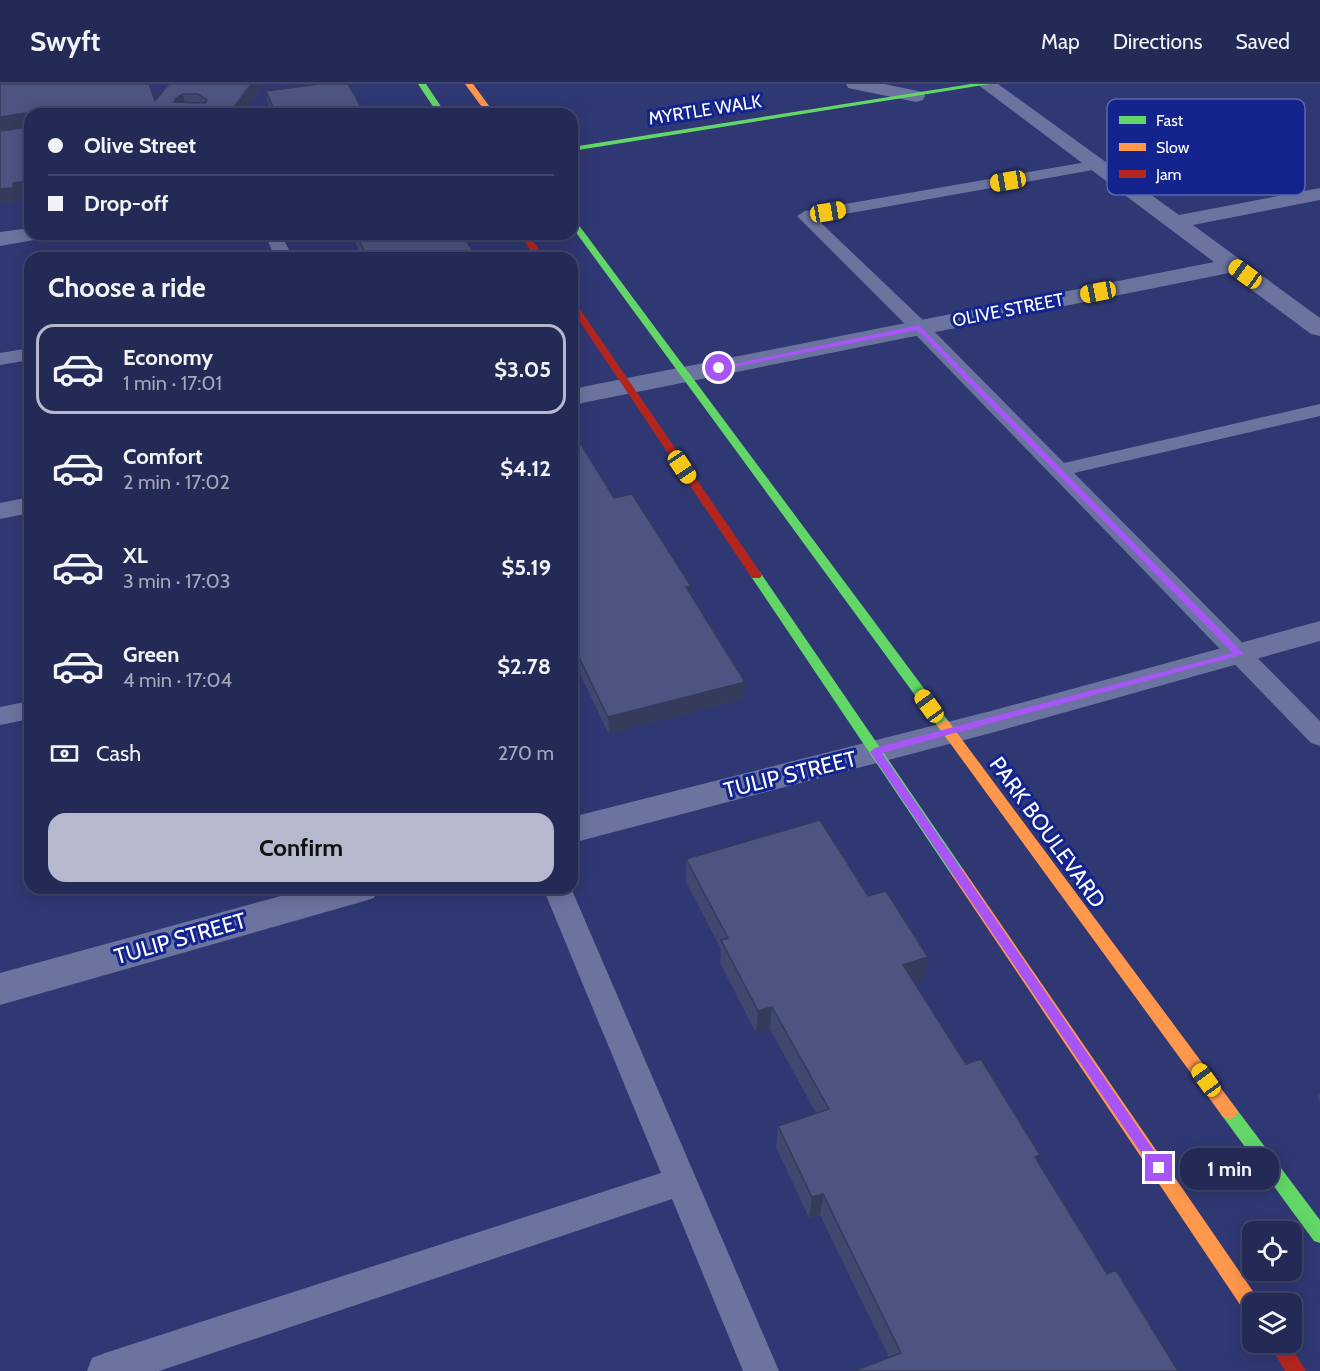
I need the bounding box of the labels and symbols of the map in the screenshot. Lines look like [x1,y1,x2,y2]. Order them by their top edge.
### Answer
street label: MYRTLE WALK [647,90,764,130]
legend [1107,99,1305,195]
text: Fast [1156,111,1184,130]
text: Slow [1156,138,1190,157]
text: Jam [1155,165,1182,184]
car [989,169,1027,193]
car [809,200,847,224]
car [1225,256,1265,292]
car [1079,280,1117,304]
street label: OLIVE STREET [950,288,1066,332]
route start [705,354,732,381]
car [664,447,700,487]
car [911,686,947,726]
street label: TULIP STREET [721,745,860,804]
street label: PARK BOULEVARD [984,751,1112,913]
street label: TULIP STREET [111,907,249,970]
car [1188,1060,1224,1100]
callout: 1 min [1180,1147,1279,1189]
route end [1145,1154,1172,1181]

